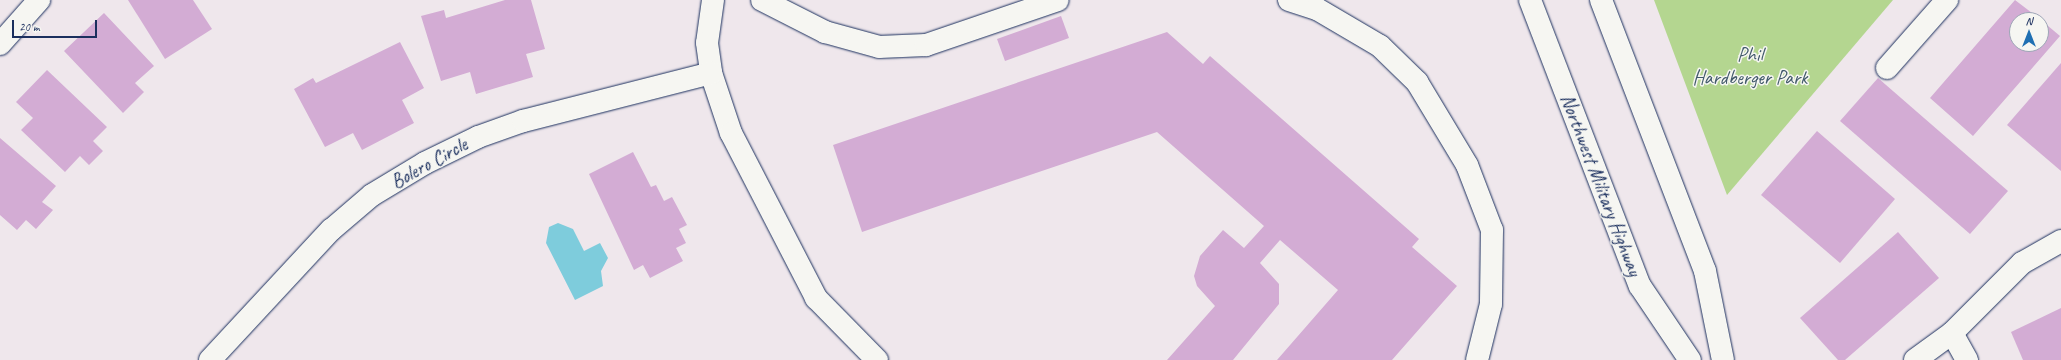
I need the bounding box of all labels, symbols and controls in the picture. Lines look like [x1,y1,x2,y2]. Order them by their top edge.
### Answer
scale bar [14,12,99,38]
north arrow [2009,12,2049,52]
text: N [2026,14,2032,28]
text: 20 m [19,19,39,35]
park label: Phil Hardberger Park [1693,42,1807,89]
street label: Northwest Military Highway [1555,91,1647,279]
street label: Bolero Circle [387,132,471,194]

